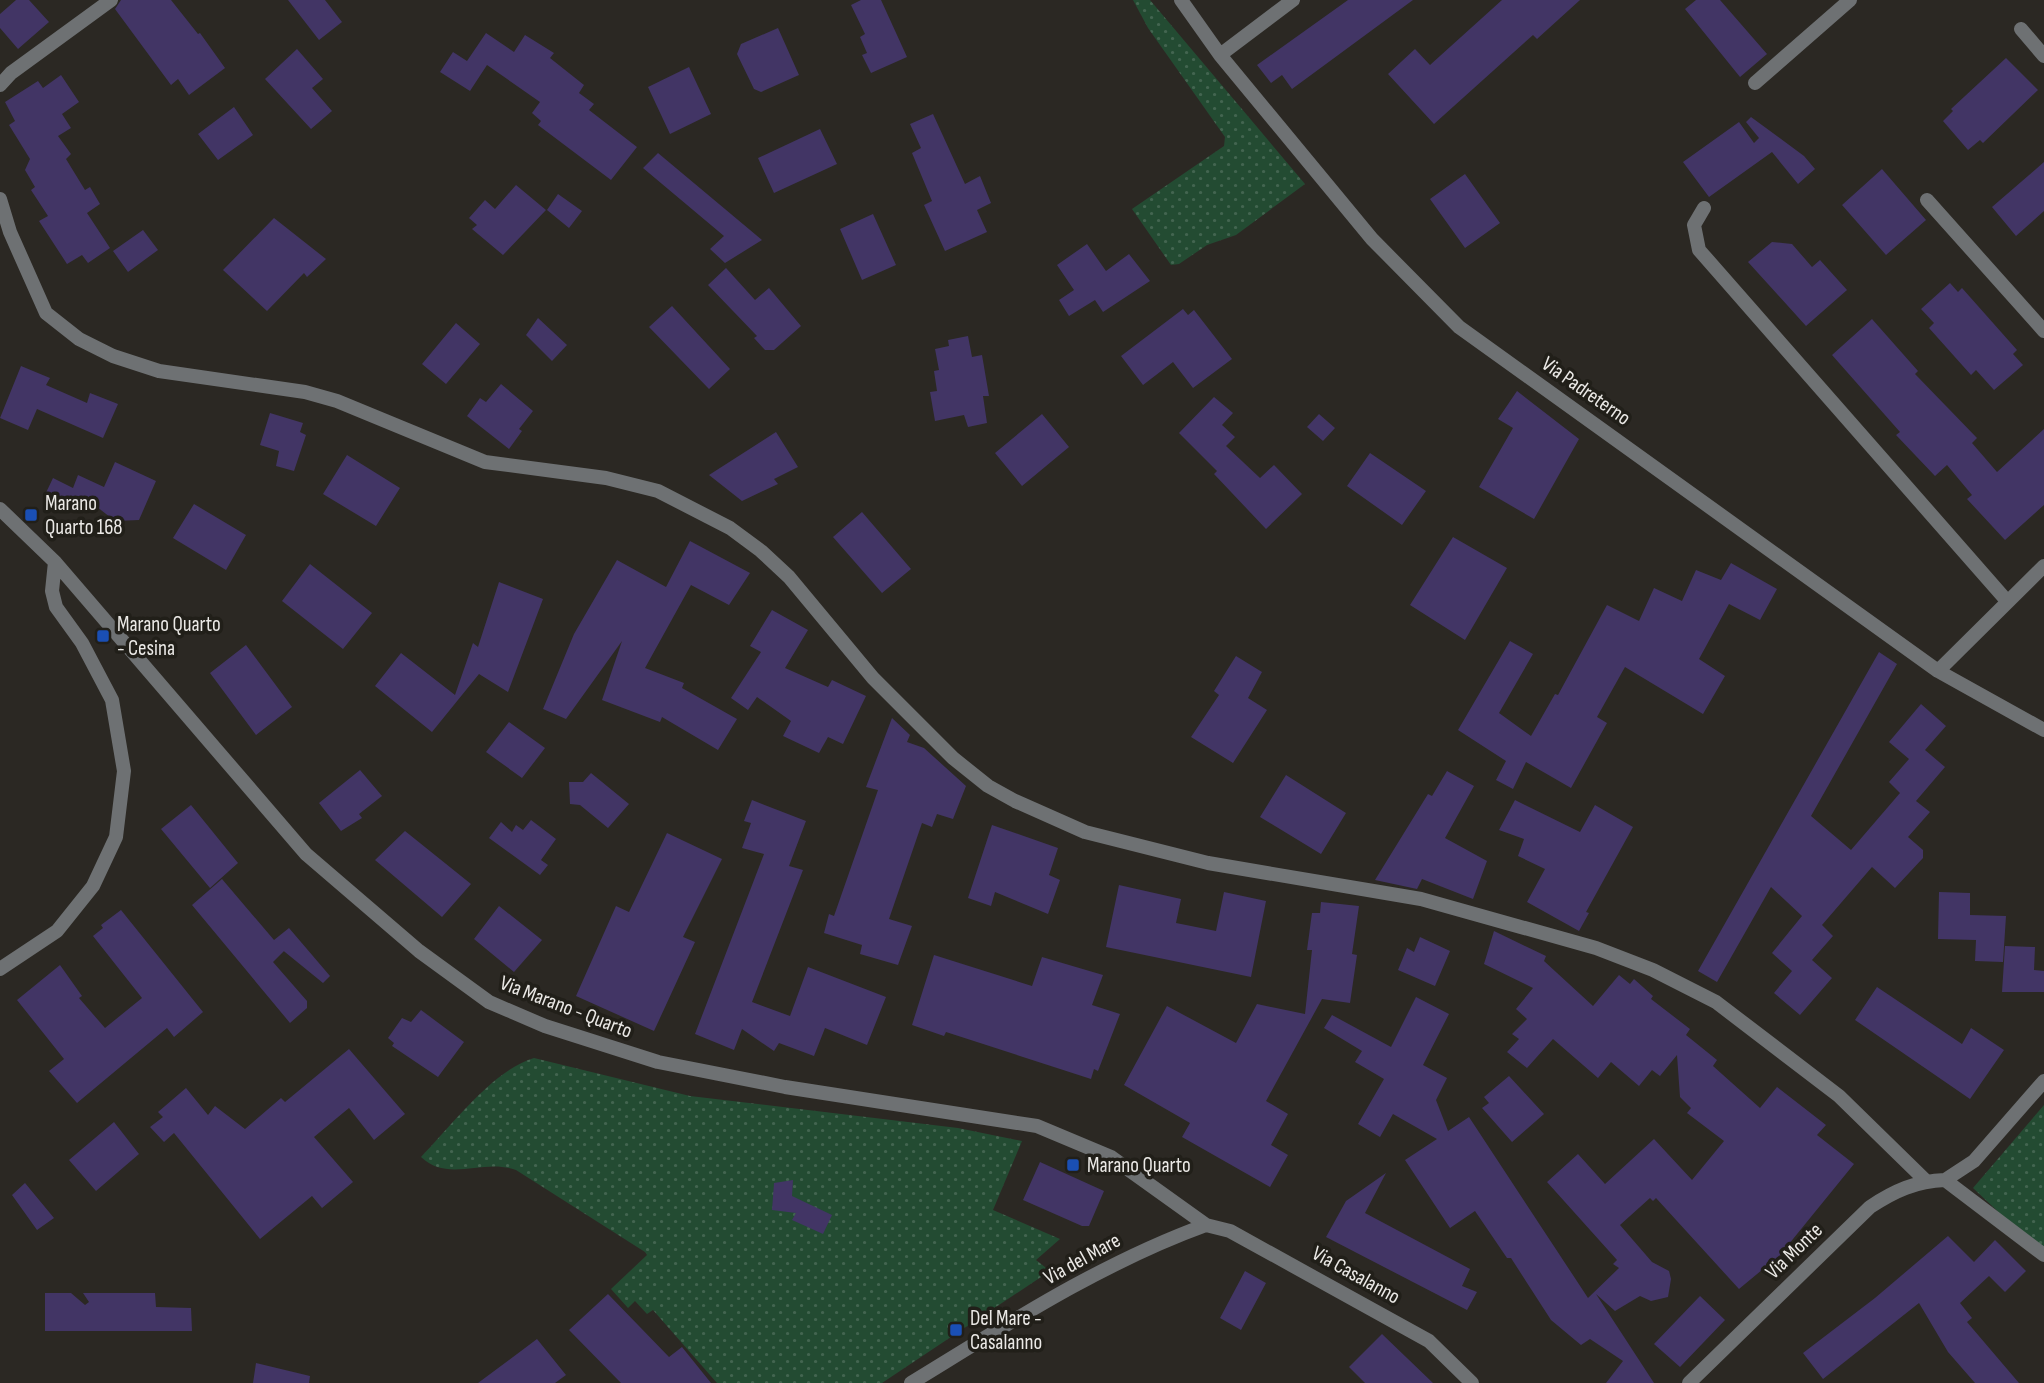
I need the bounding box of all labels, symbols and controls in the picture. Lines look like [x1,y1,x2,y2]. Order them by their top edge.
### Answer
street label: Via Padreterno [1537,351,1635,431]
place label: Marano Quarto 168 [45,491,123,540]
marker: Marano Quarto 168 [23,507,39,523]
place label: Marano Quarto - Cesina [117,612,221,661]
marker: Marano Quarto - Cesina [95,628,111,644]
street label: Via Marano - Quarto [496,970,636,1044]
place label: Marano Quarto [1087,1153,1191,1178]
marker: Marano Quarto [1065,1157,1081,1173]
street label: Via Monte [1760,1218,1828,1284]
street label: Via del Mare [1039,1228,1125,1290]
street label: Via Casalanno [1308,1241,1404,1309]
place label: Del Mare - Casalanno [970,1306,1042,1355]
marker: Del Mare - Casalanno [948,1322,964,1338]

